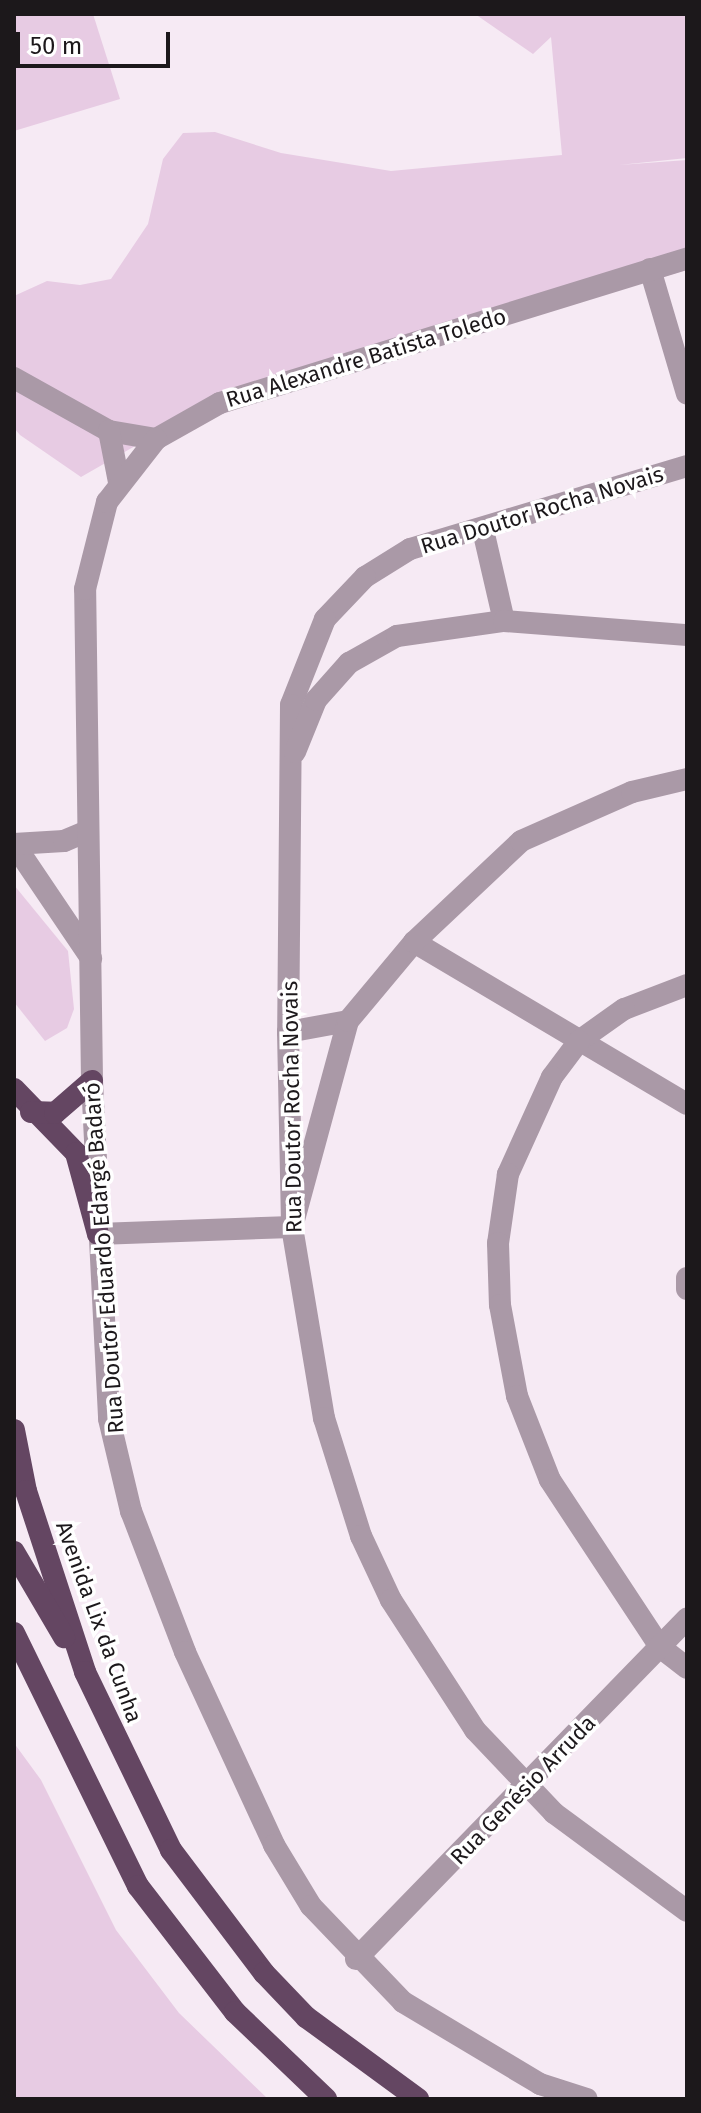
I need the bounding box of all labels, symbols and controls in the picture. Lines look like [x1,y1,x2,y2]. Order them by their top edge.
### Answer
scale bar [20,16,174,66]
text: 50 m [30,32,82,60]
street label: Rua Alexandre Batista Toledo [223,303,509,413]
street label: Rua Doutor Rocha Novais [418,461,666,559]
street label: Rua Doutor Rocha Novais [277,981,307,1233]
street label: Rua Doutor Eduardo Edargé Badaró [79,1081,129,1435]
street label: Avenida Lix da Cunha [50,1518,148,1726]
street label: Rua Genésio Arruda [445,1710,601,1870]

